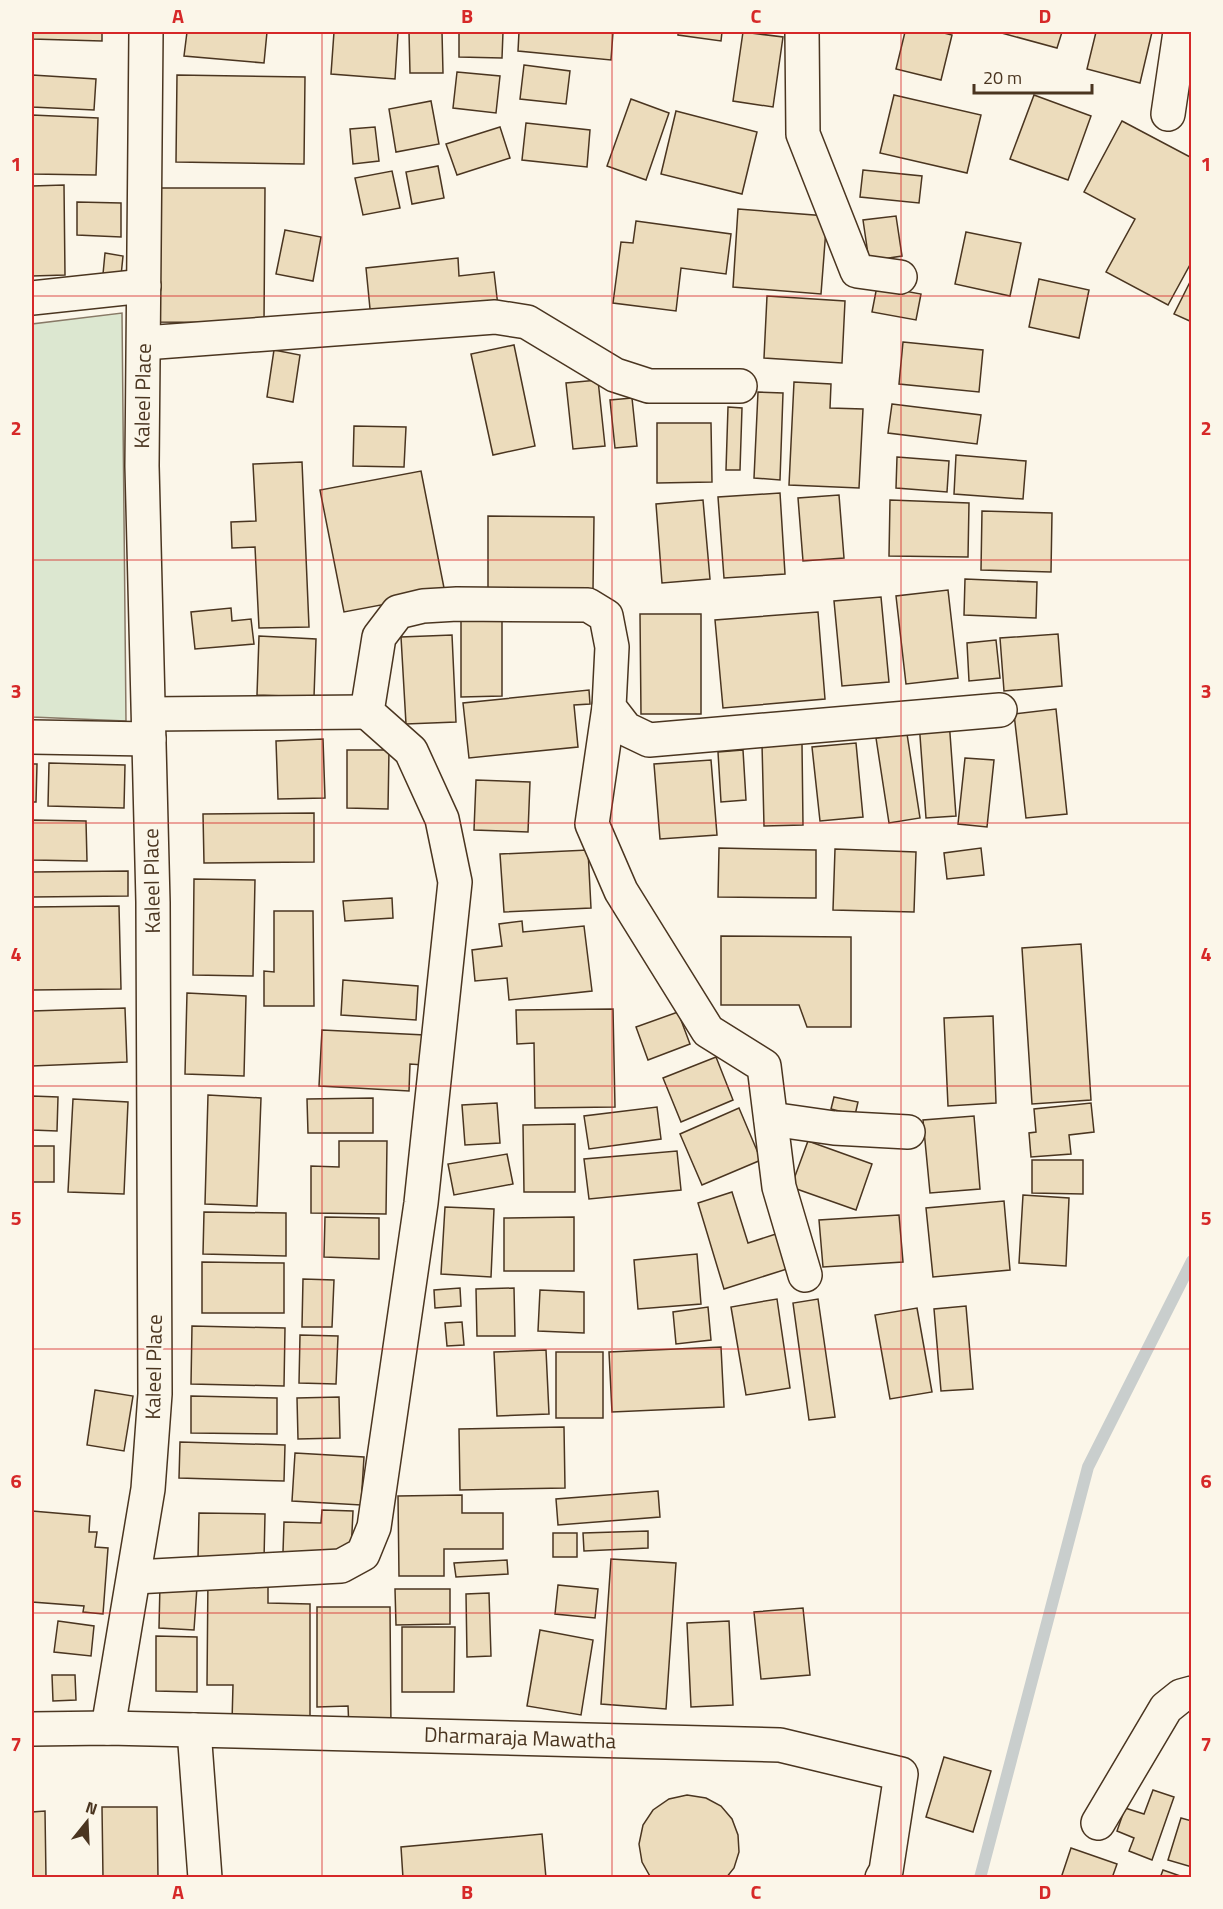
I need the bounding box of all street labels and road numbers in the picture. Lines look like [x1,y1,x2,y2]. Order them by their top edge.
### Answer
street label: Kaleel Place [125,343,159,449]
street label: Kaleel Place [134,828,168,934]
street label: Kaleel Place [136,1314,170,1420]
street label: Dharmaraja Mawatha [424,1718,617,1756]

